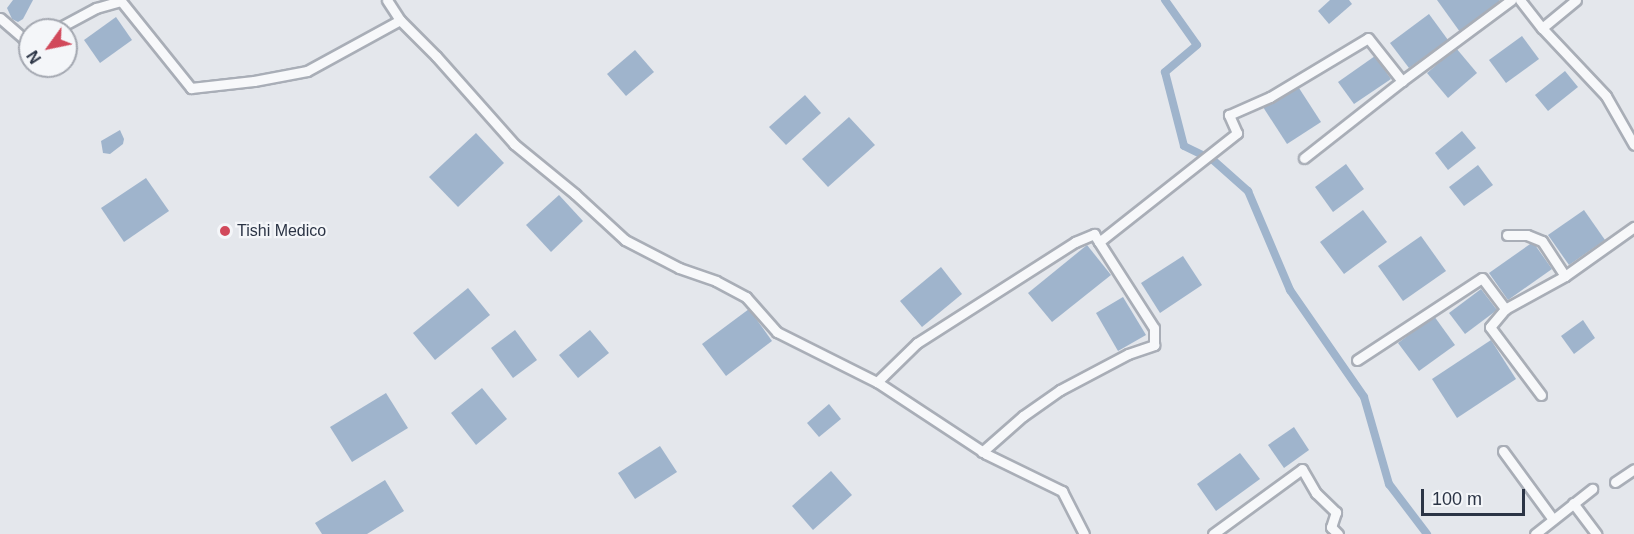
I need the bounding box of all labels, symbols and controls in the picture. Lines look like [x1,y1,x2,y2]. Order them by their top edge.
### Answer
north arrow [18,18,78,78]
text: N [24,48,44,66]
place label: Tishi Medico [237,221,326,241]
marker: Tishi Medico [218,224,232,238]
scale bar [1424,477,1528,515]
text: 100 m [1432,489,1482,509]

